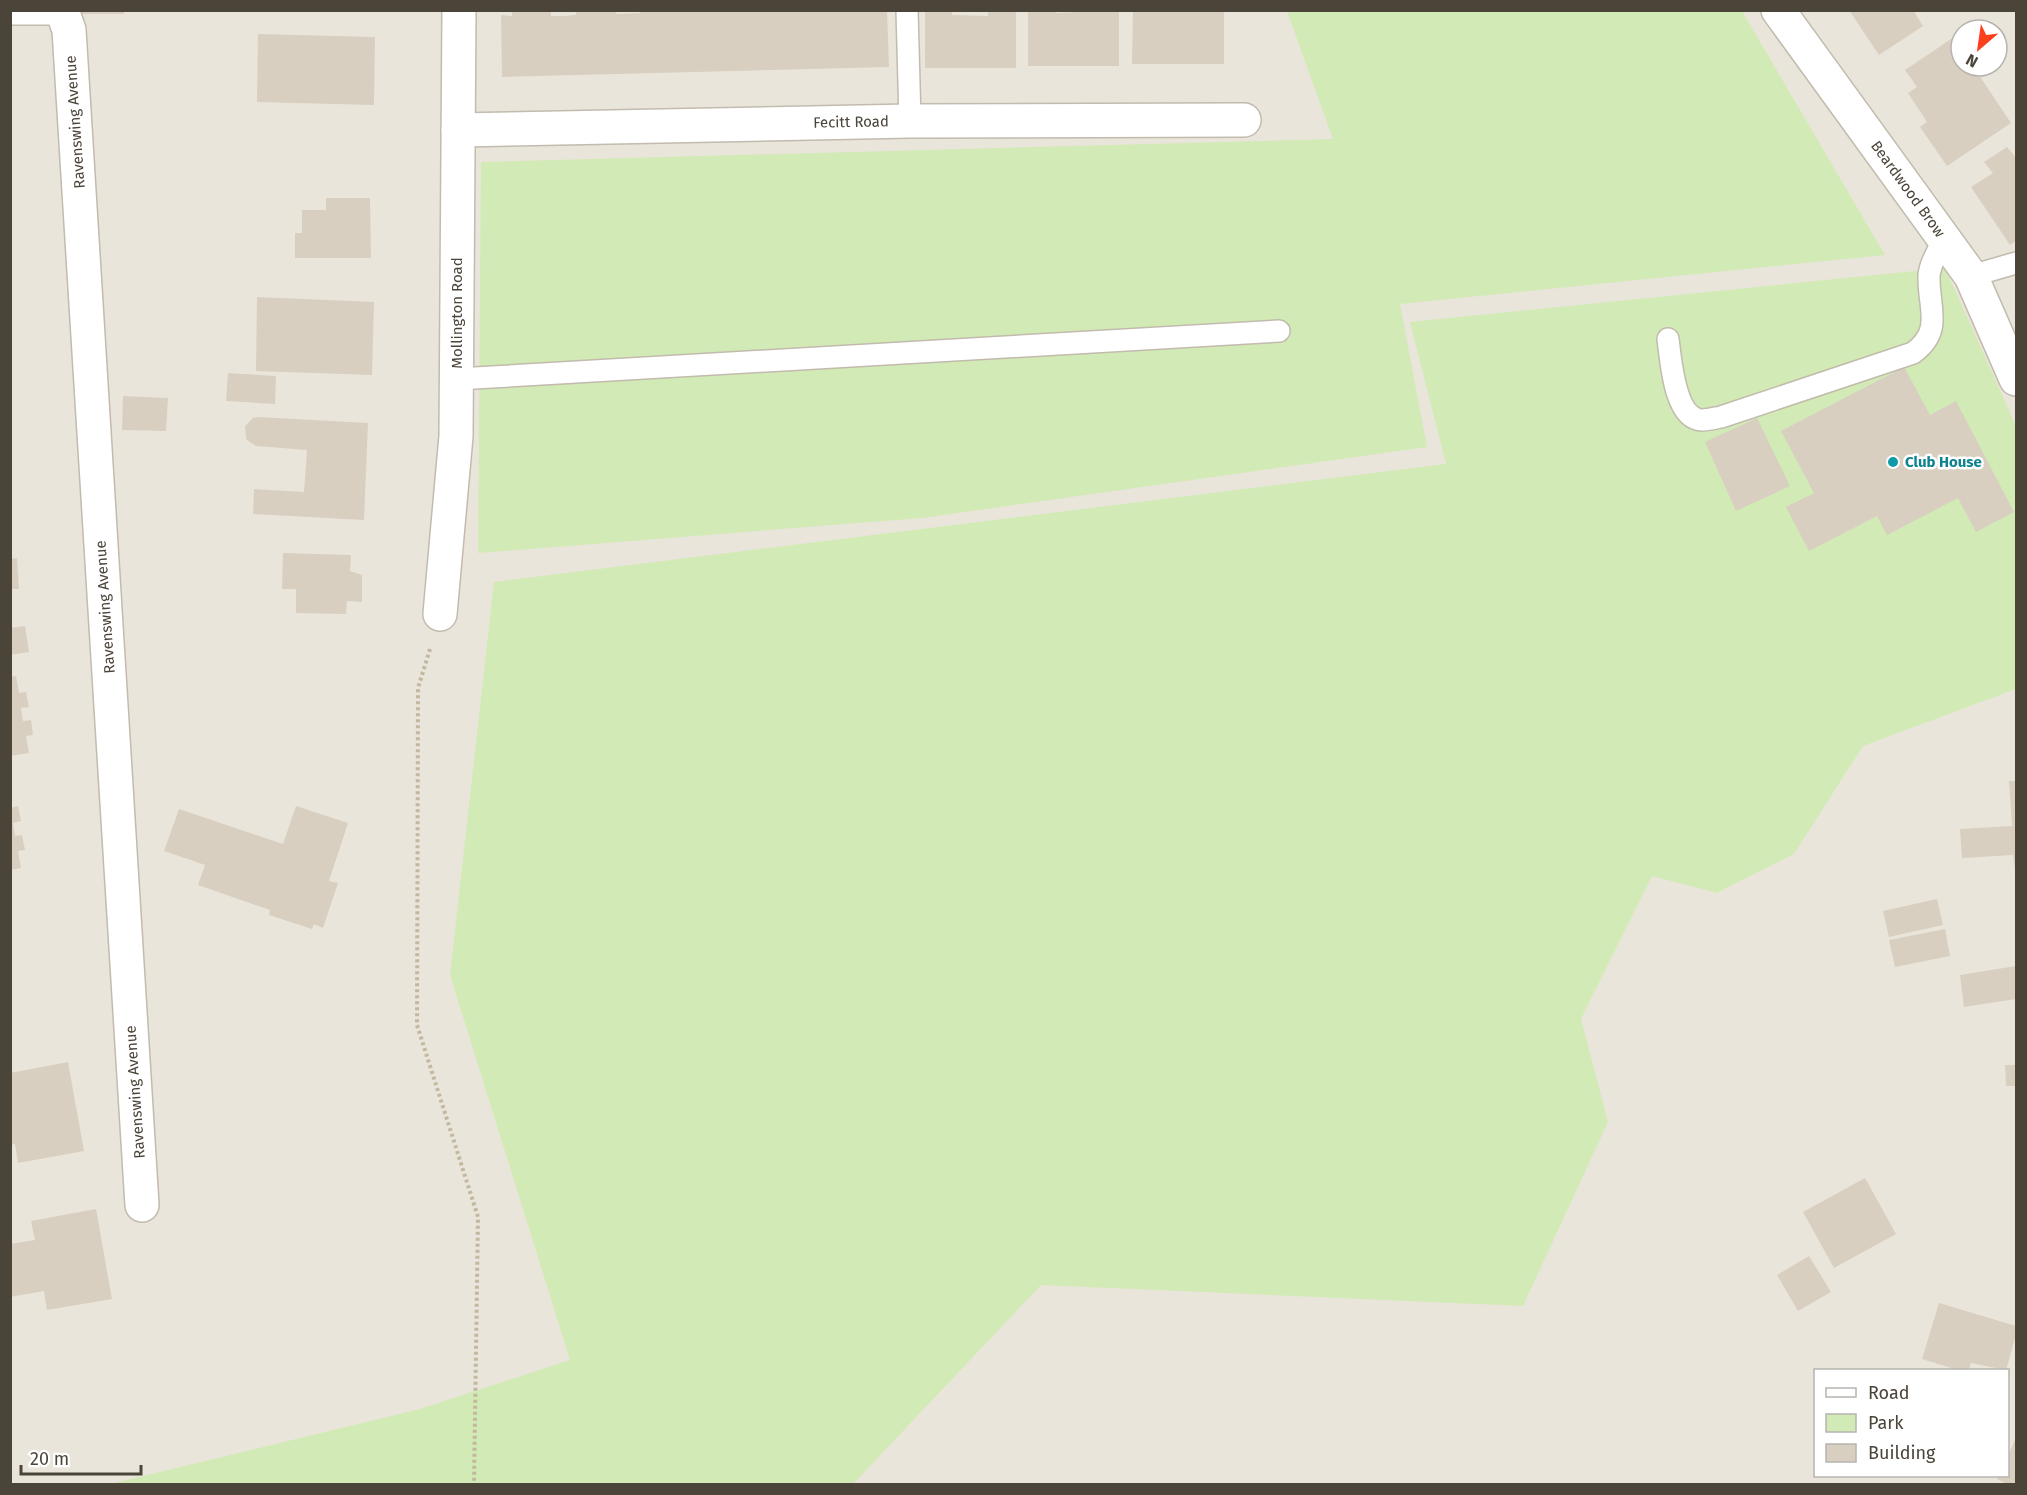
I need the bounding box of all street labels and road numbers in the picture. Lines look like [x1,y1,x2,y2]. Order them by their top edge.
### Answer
street label: Ravenswing Avenue [61,55,89,189]
street label: Fecitt Road [813,112,889,132]
street label: Beardwood Brow [1867,137,1949,241]
street label: Mollington Road [448,257,466,369]
street label: Ravenswing Avenue [91,540,119,674]
street label: Ravenswing Avenue [121,1025,149,1159]

